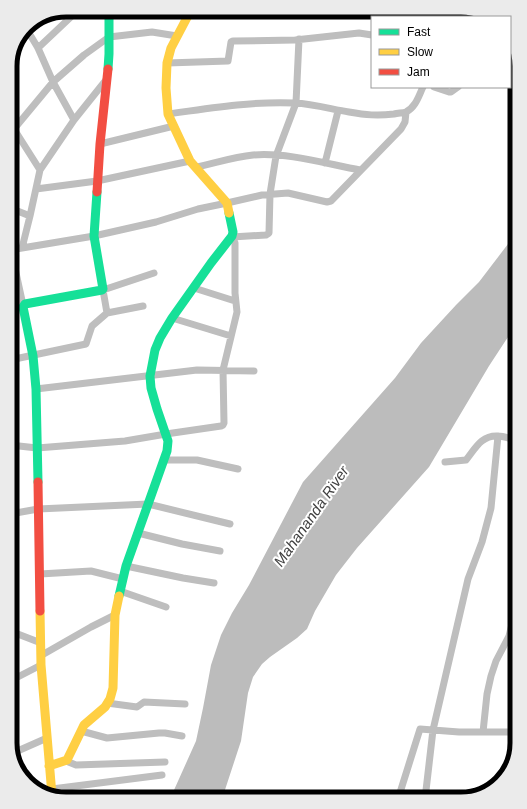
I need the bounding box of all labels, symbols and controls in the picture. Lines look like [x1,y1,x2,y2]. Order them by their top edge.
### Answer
legend [371,16,511,88]
text: Fast [407,25,431,39]
text: Slow [407,45,433,59]
text: Jam [407,65,430,79]
water label: Mahananda River [270,462,352,569]

